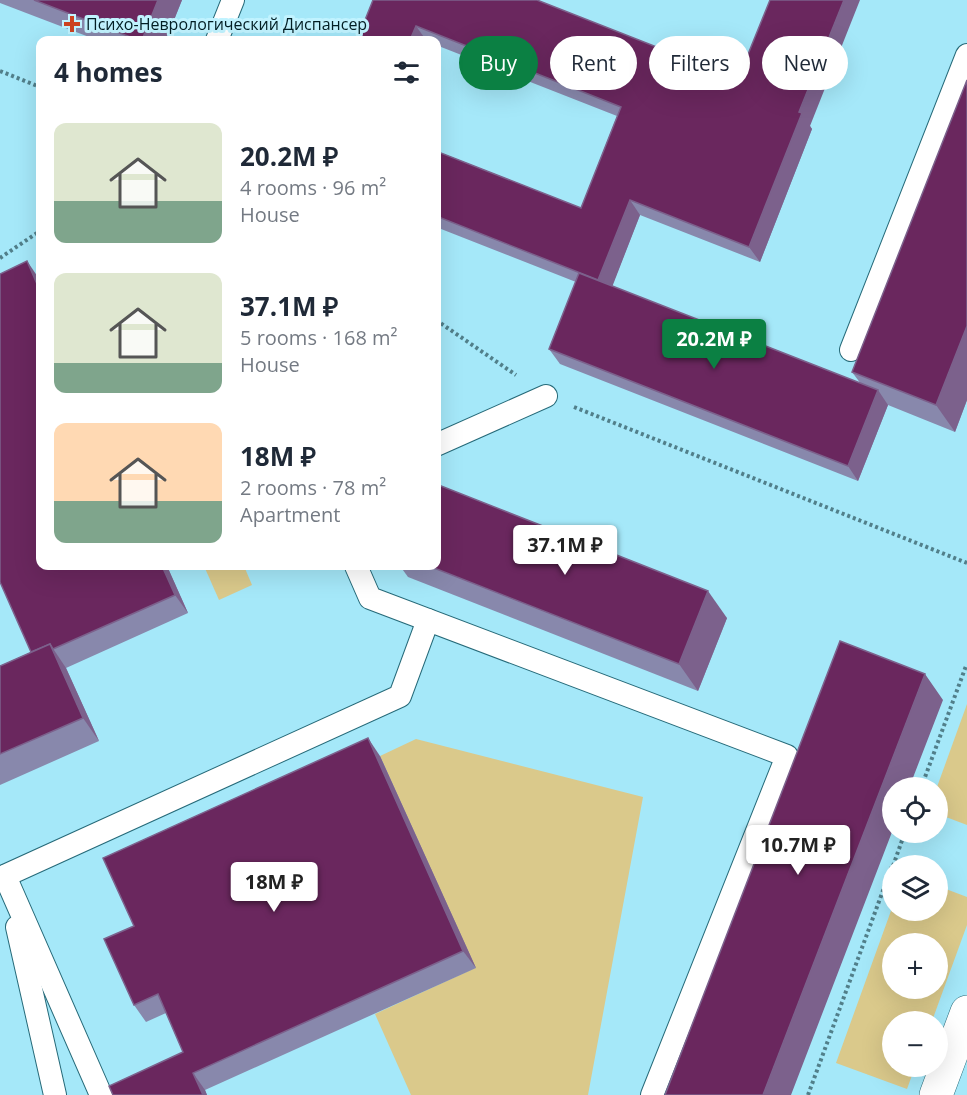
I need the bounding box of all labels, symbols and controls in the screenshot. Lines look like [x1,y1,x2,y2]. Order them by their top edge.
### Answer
place label: Психо-Неврологический Диспансер [86,13,367,35]
marker: Психо-Неврологический Диспансер [63,15,81,33]
chip: Buy [459,36,538,90]
chip: Rent [550,36,637,90]
chip: Filters [649,36,750,90]
chip: New [762,36,848,90]
text: 4 homes [54,54,163,90]
icon: filters [390,56,423,89]
text: 20.2M ₽ [240,138,338,174]
icon: home [102,147,174,219]
text: 4 rooms · 96 m² [240,174,386,201]
text: House [240,201,300,228]
text: 37.1M ₽ [240,288,338,324]
icon: home [102,297,174,369]
pin: 20.2M ₽ [659,319,769,370]
text: 5 rooms · 168 m² [240,324,398,351]
text: 20.2M ₽ [676,325,752,352]
text: House [240,351,300,378]
text: 18M ₽ [240,438,316,474]
icon: home [102,447,174,519]
text: 2 rooms · 78 m² [240,474,386,501]
text: Apartment [240,501,340,528]
pin: 37.1M ₽ [510,525,620,576]
text: 37.1M ₽ [527,531,603,558]
map controls [882,777,948,1077]
button: locate [882,777,948,843]
pin: 10.7M ₽ [743,825,853,876]
text: 10.7M ₽ [760,831,836,858]
button: layers [882,855,948,921]
pin: 18M ₽ [232,862,316,913]
text: 18M ₽ [245,868,303,895]
button: + [882,933,948,999]
button: − [882,1011,948,1077]

